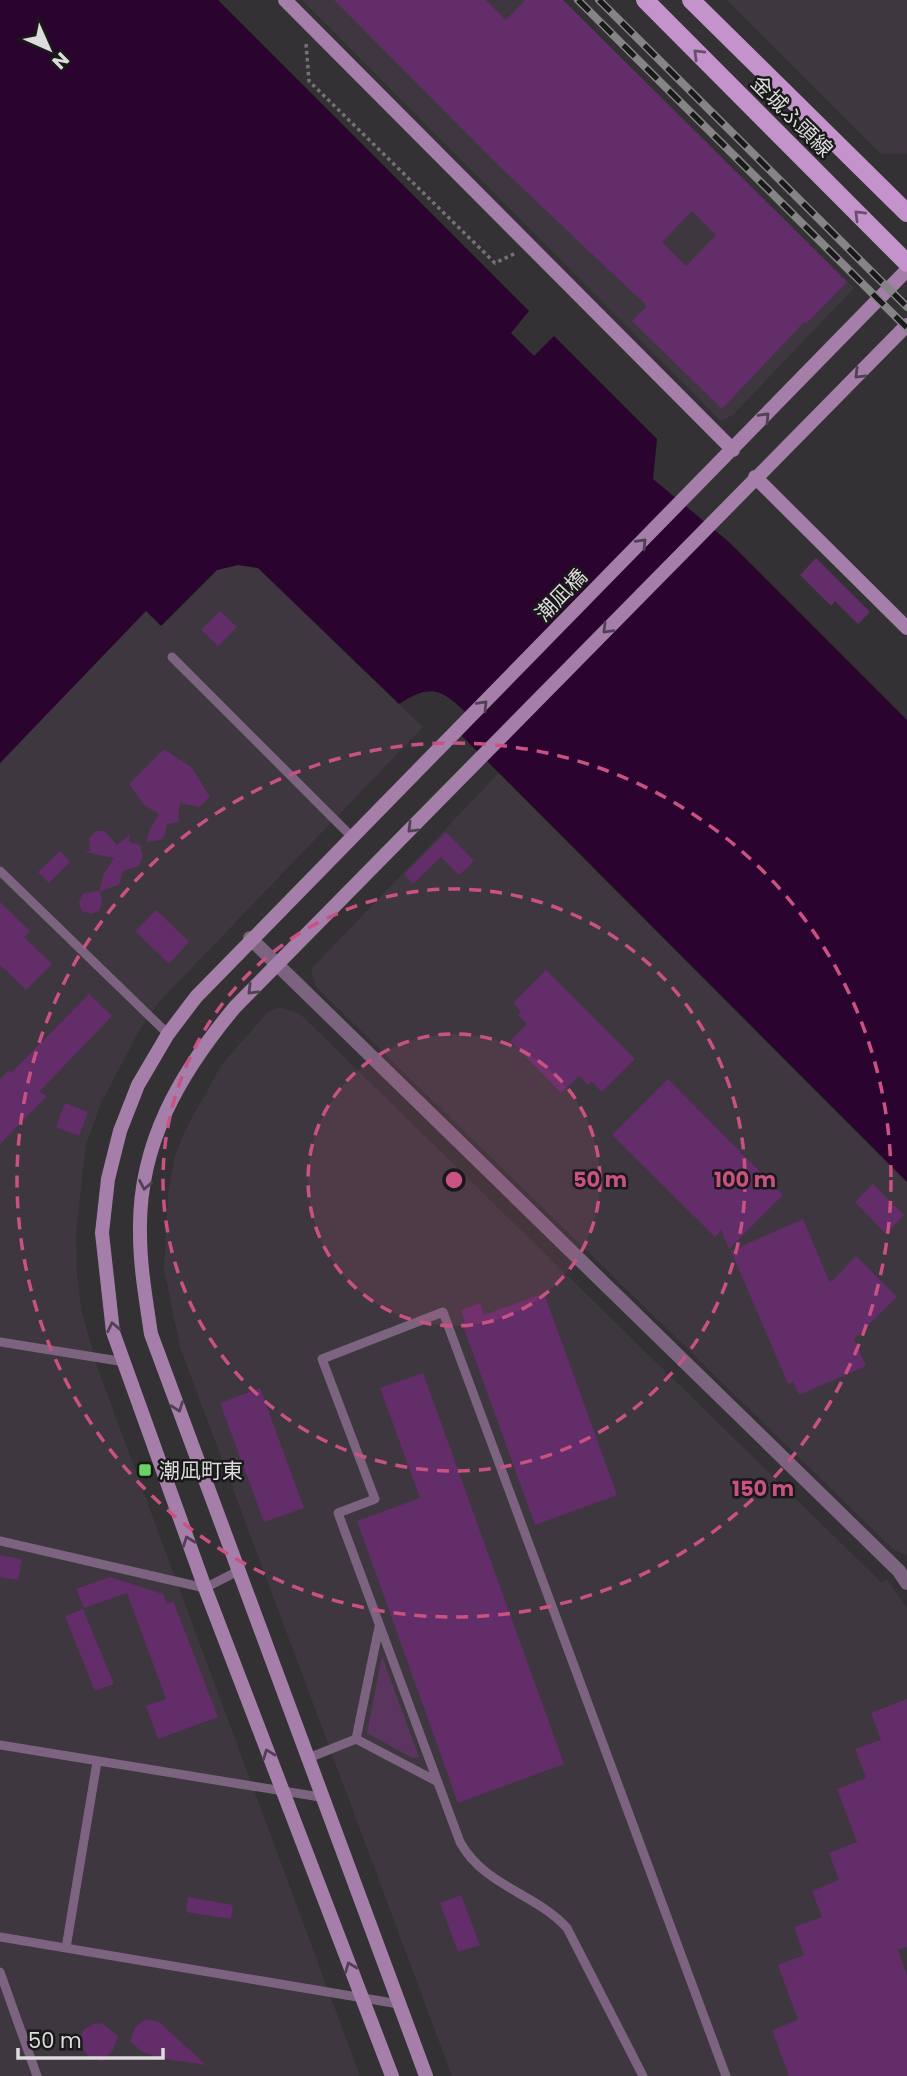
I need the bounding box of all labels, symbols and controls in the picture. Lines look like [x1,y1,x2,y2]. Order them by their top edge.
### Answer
north arrow [14,14,84,84]
text: N [46,46,75,75]
one-way arrow [694,49,707,62]
street label: 金城ふ頭線 [745,69,839,163]
one-way arrow [854,210,867,223]
one-way arrow [854,365,867,378]
one-way arrow [756,412,769,425]
one-way arrow [633,538,646,551]
street label: 潮凪橋 [529,562,593,628]
one-way arrow [602,620,615,633]
one-way arrow [474,701,487,714]
one-way arrow [408,820,421,833]
one-way arrow [248,982,261,995]
text: 50 m [573,1165,627,1194]
text: 100 m [714,1165,776,1194]
centre of rings [442,1168,466,1192]
one-way arrow [138,1179,153,1191]
one-way arrow [106,1321,121,1333]
one-way arrow [170,1400,184,1412]
place label: 潮凪町東 [159,1456,243,1485]
marker: 潮凪町東 [137,1462,153,1478]
text: 150 m [732,1474,794,1503]
one-way arrow [182,1536,196,1548]
one-way arrow [263,1749,277,1761]
one-way arrow [344,1961,358,1973]
scale bar [18,2016,163,2060]
text: 50 m [28,2026,82,2055]

